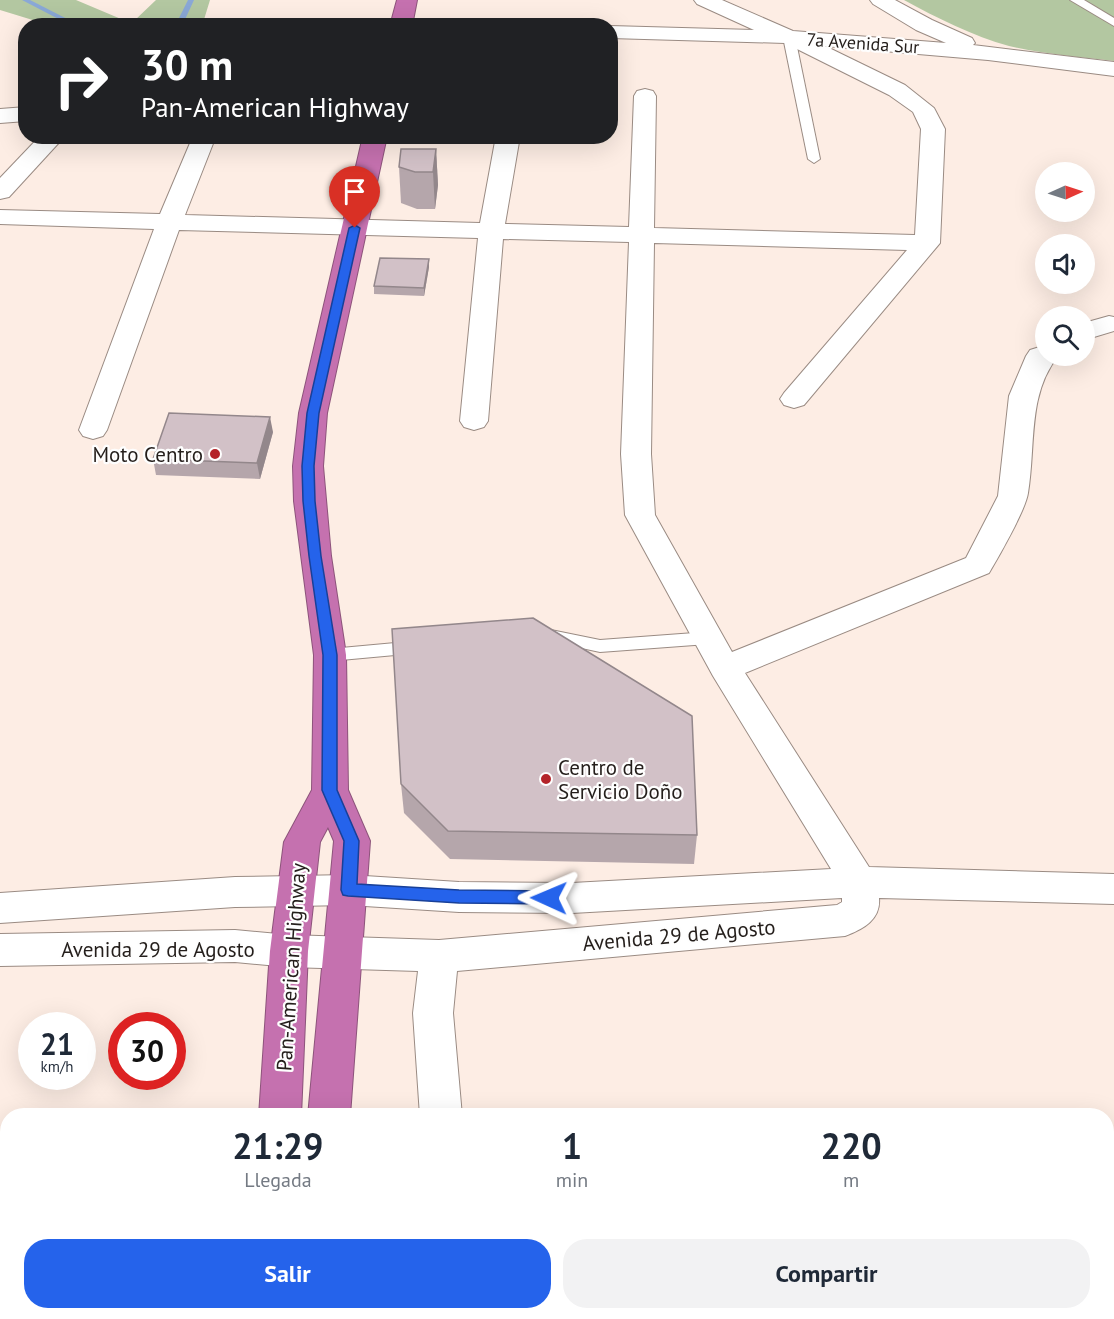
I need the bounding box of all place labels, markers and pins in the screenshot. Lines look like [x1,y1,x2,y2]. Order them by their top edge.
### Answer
pin [329,166,380,228]
place label: Moto Centro [92,441,203,468]
marker: Moto Centro [208,447,222,461]
place label: Centro de Servicio Doño [558,754,682,805]
marker: Centro de Servicio Doño [539,772,553,786]

